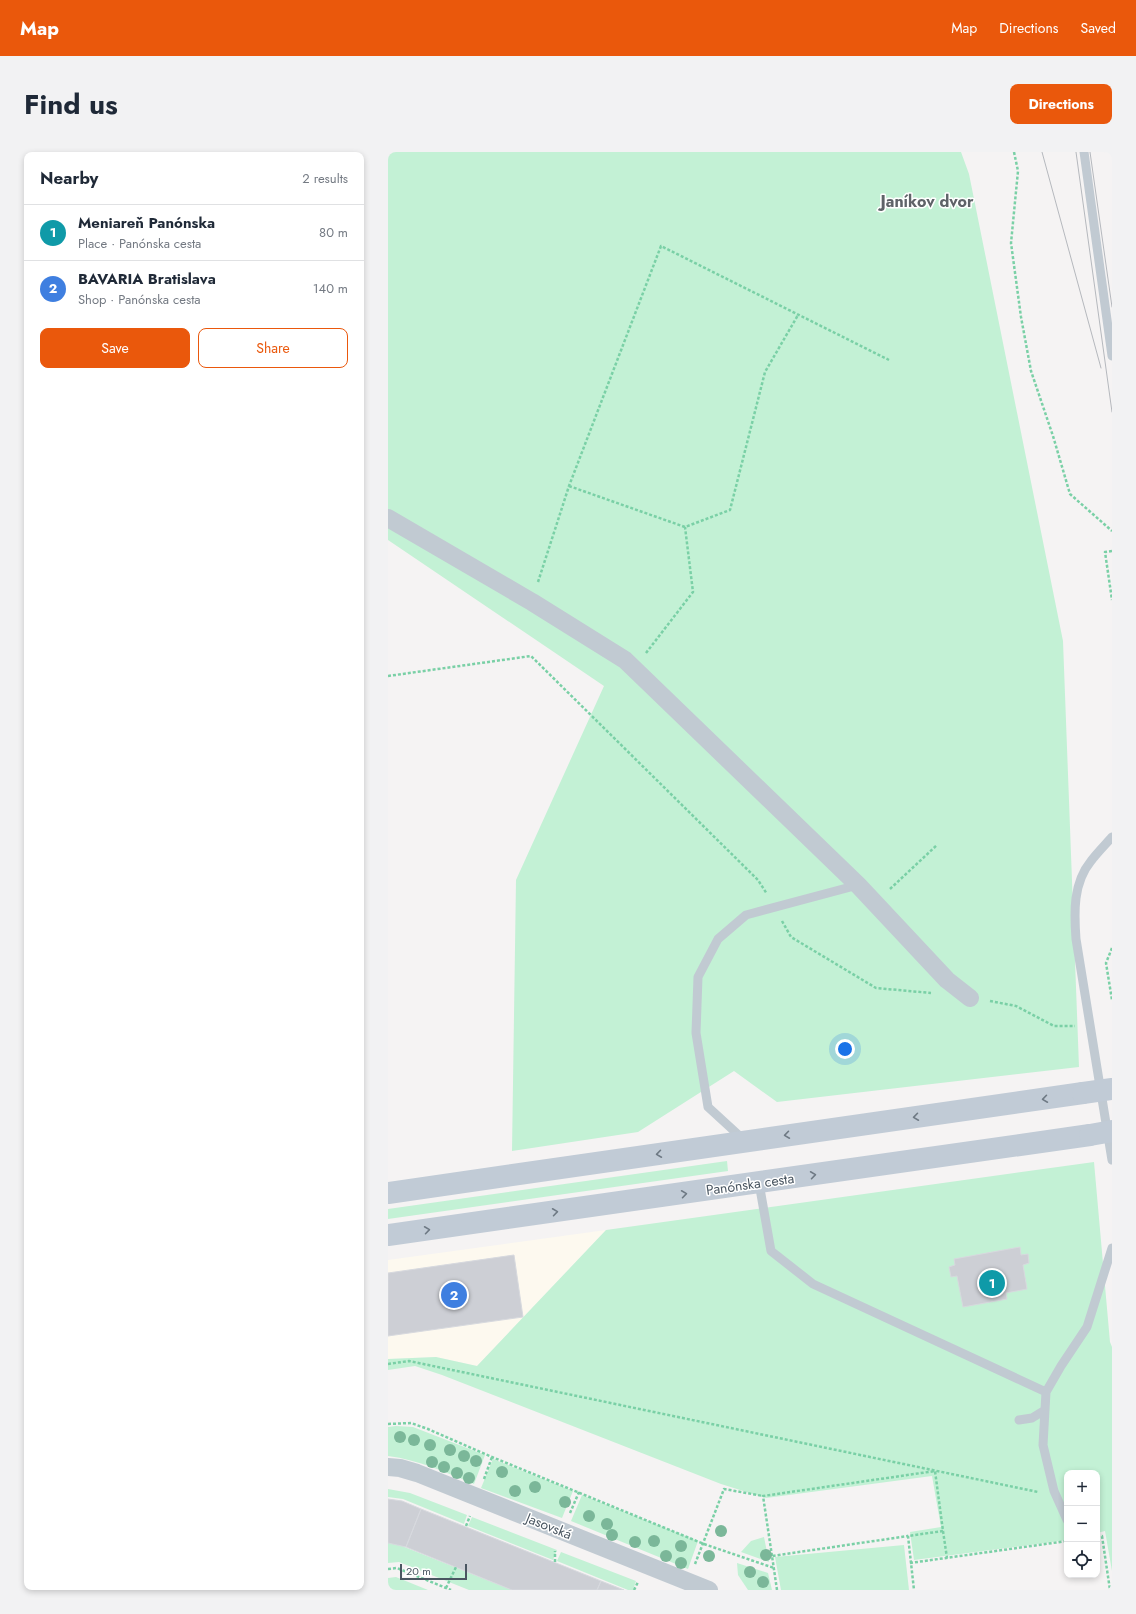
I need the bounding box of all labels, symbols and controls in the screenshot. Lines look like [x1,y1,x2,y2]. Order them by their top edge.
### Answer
text: Map [20,15,59,42]
text: Map [951,18,977,38]
text: Directions [999,18,1059,38]
text: Saved [1081,18,1116,38]
text: Find us [24,84,118,125]
button: Directions [1010,84,1112,124]
text: Nearby [40,166,98,190]
text: 2 results [302,169,348,188]
district label: Janíkov dvor [877,190,974,213]
text: Meniareň Panónska [78,212,215,234]
text: 1 [50,223,56,242]
text: 80 m [319,223,348,242]
text: Place · Panónska cesta [78,234,201,253]
text: BAVARIA Bratislava [78,268,216,290]
text: 2 [49,279,57,298]
text: 140 m [313,279,348,298]
text: Shop · Panónska cesta [78,290,201,309]
button: Save [40,328,190,368]
button: Share [198,328,348,368]
your location [835,1039,855,1059]
one-way arrow [1042,1094,1048,1103]
one-way arrow [913,1112,919,1121]
one-way arrow [784,1130,790,1139]
one-way arrow [656,1149,662,1158]
street label: Panónska cesta [705,1168,795,1200]
one-way arrow [810,1171,816,1180]
one-way arrow [681,1190,687,1199]
one-way arrow [552,1208,558,1217]
one-way arrow [424,1226,430,1235]
pin: 1 [979,1268,1005,1298]
pin: 2 [441,1280,467,1310]
map controls [1064,1470,1100,1578]
button: + [1064,1470,1100,1506]
button: − [1064,1506,1100,1542]
street label: Jasovská [521,1507,575,1544]
button: locate [1064,1542,1100,1578]
scale bar [400,1562,467,1581]
text: 20 m [406,1563,431,1579]

